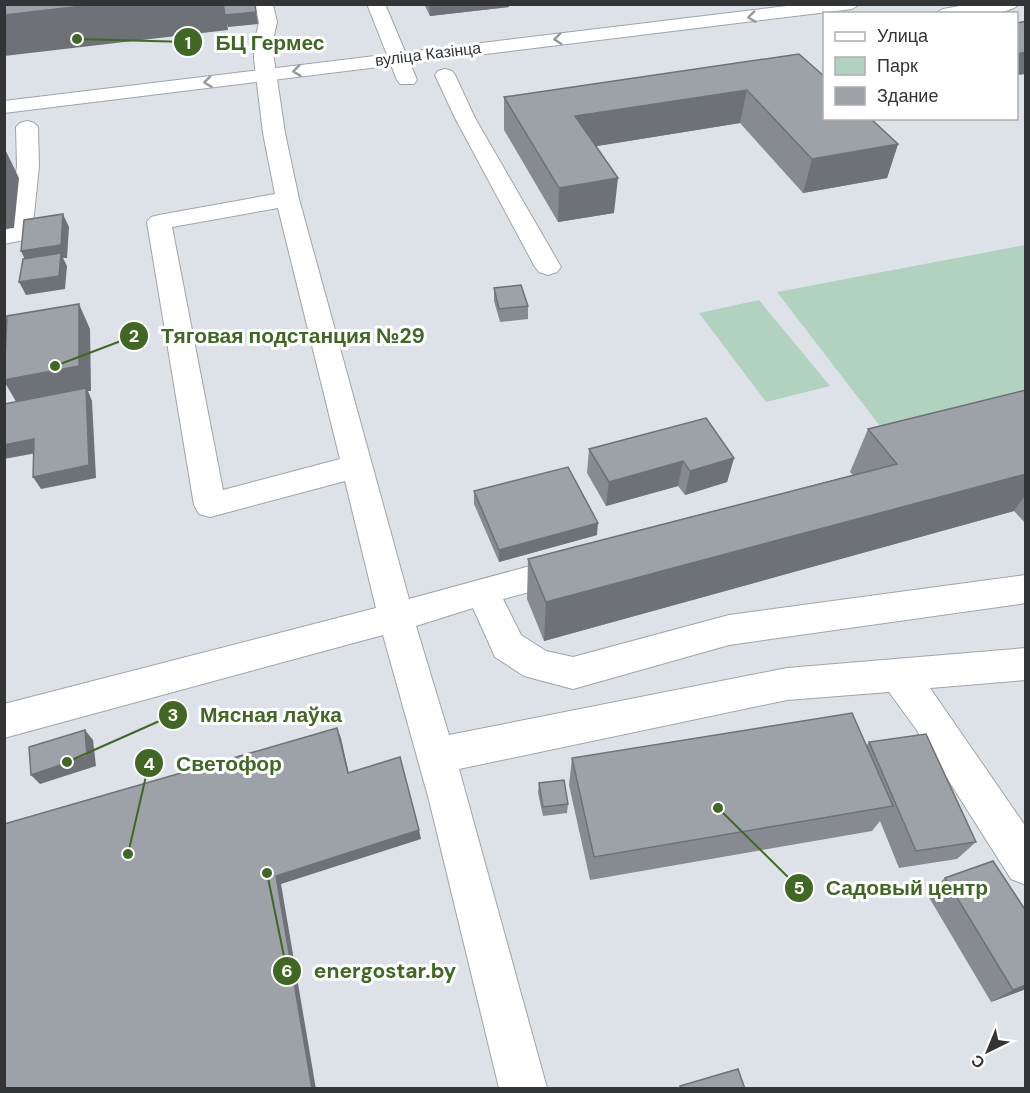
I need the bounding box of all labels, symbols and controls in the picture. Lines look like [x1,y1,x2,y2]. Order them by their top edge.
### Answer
one-way arrow [748,10,757,22]
legend [823,12,1018,120]
callout: БЦ Гермес [173,23,336,62]
text: Улица [877,24,929,48]
text: БЦ Гермес [215,29,325,57]
text: 1 [185,31,191,55]
one-way arrow [554,32,563,44]
street label: вуліца Казінца [374,37,482,71]
text: Парк [877,54,918,78]
one-way arrow [292,64,302,76]
one-way arrow [204,75,213,87]
text: Здание [877,84,938,108]
callout: Тяговая подстанция №29 [119,316,437,355]
text: Тяговая подстанция №29 [161,322,425,350]
text: 2 [129,324,139,348]
callout: Мясная лаўка [158,695,354,734]
text: Мясная лаўка [200,701,342,729]
text: 3 [168,703,178,727]
callout: Светофор [134,744,293,783]
text: Светофор [176,750,282,778]
text: 4 [143,752,155,776]
callout: Садовый центр [784,868,1001,907]
text: Садовый центр [826,874,988,902]
text: 5 [793,876,805,900]
callout: energostar.by [272,951,468,990]
text: energostar.by [314,957,456,985]
text: 6 [281,959,293,983]
north arrow [958,1021,1018,1081]
text: С [966,1050,990,1073]

